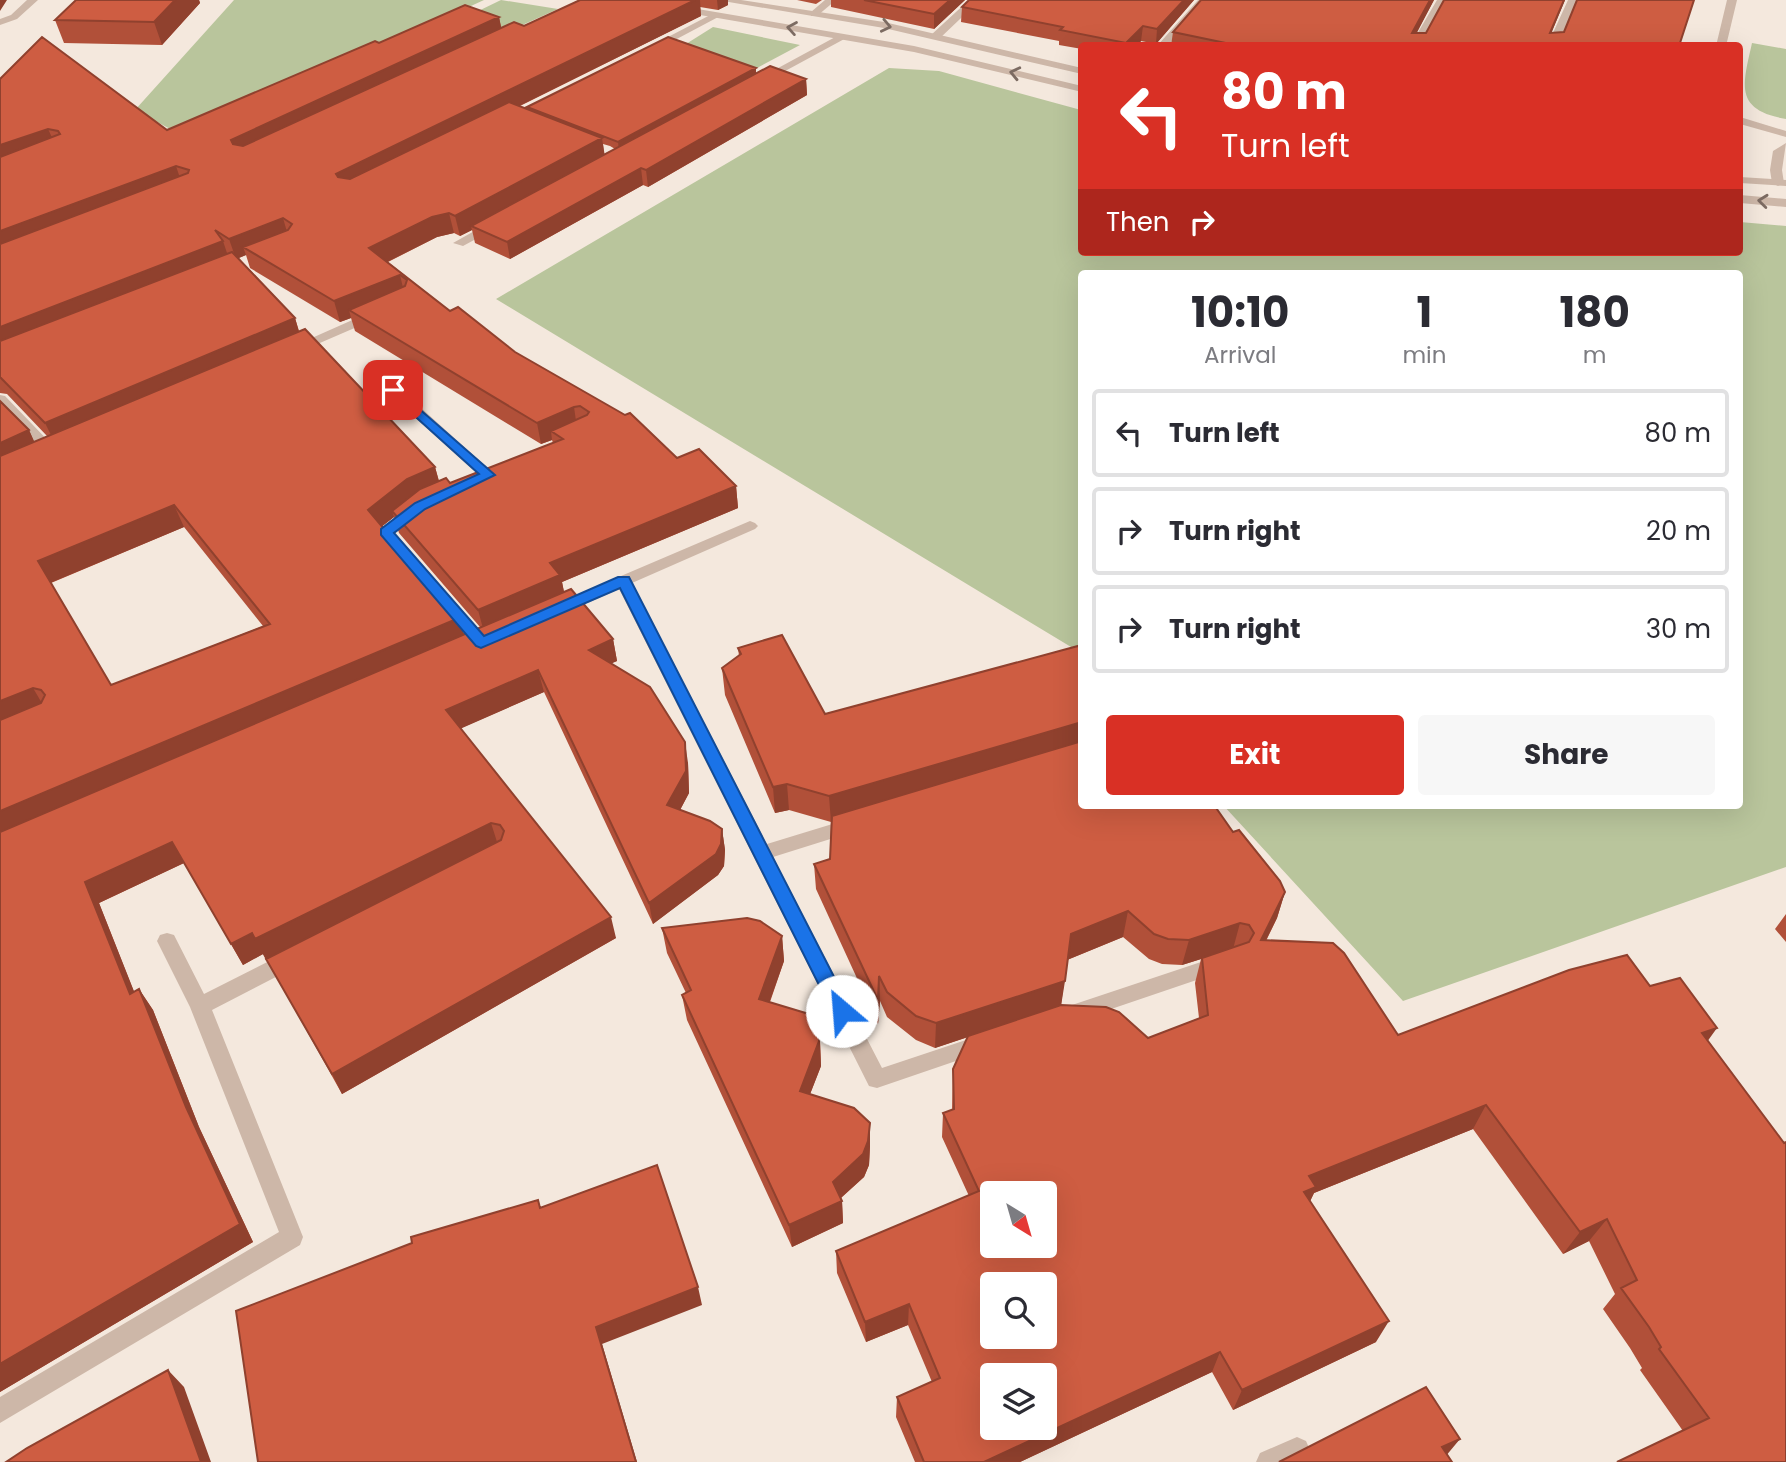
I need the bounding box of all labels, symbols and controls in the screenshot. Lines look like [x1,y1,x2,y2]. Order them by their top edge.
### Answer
one-way arrow [880,18,892,33]
one-way arrow [786,22,798,37]
text: 80 m [1221,58,1347,126]
one-way arrow [1009,66,1021,81]
icon: left [1106,70,1197,161]
text: Turn left [1221,123,1350,168]
one-way arrow [1757,194,1769,209]
icon: right [1183,203,1221,241]
text: Then [1106,204,1169,240]
text: 10:10 [1191,283,1289,342]
text: 1 [1417,283,1432,342]
text: 180 [1560,283,1630,342]
text: Arrival [1204,339,1276,371]
text: min [1402,339,1446,371]
text: m [1583,339,1607,371]
pin [363,360,423,420]
icon: arrive [374,371,412,409]
icon: left [1110,414,1148,452]
text: Turn left [1169,415,1280,451]
text: 80 m [1645,415,1711,451]
icon: right [1110,512,1148,550]
text: Turn right [1169,513,1301,549]
text: 20 m [1646,513,1711,549]
icon: right [1110,610,1148,648]
text: Turn right [1169,611,1301,647]
text: 30 m [1646,611,1711,647]
button: Exit [1106,715,1404,795]
button: Share [1418,715,1715,795]
position arrow [805,974,879,1048]
north arrow [980,1181,1057,1258]
map controls [980,1181,1057,1440]
button: search [980,1272,1057,1349]
button: layers [980,1363,1057,1440]

